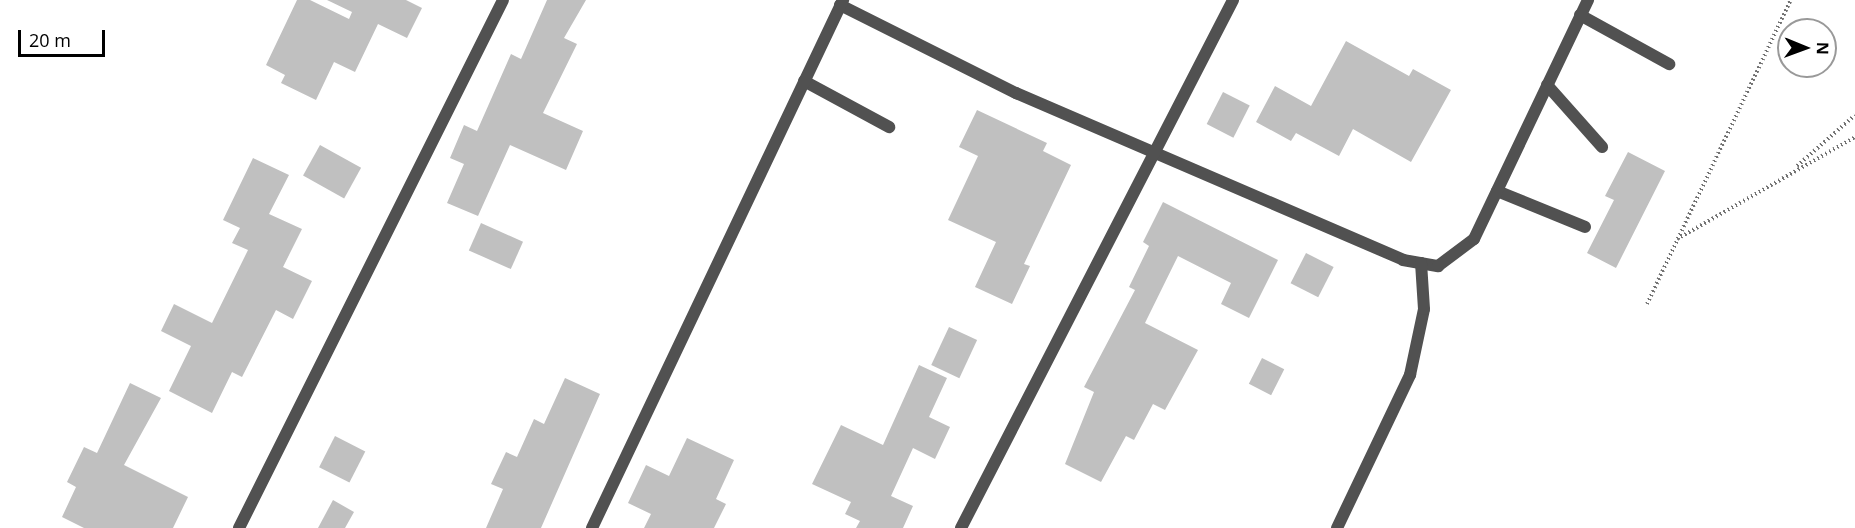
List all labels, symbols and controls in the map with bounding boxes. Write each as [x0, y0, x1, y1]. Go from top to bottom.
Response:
scale bar [21, 18, 108, 56]
north arrow [1777, 18, 1837, 78]
text: 20 m [29, 28, 71, 52]
text: N [1812, 42, 1834, 55]

